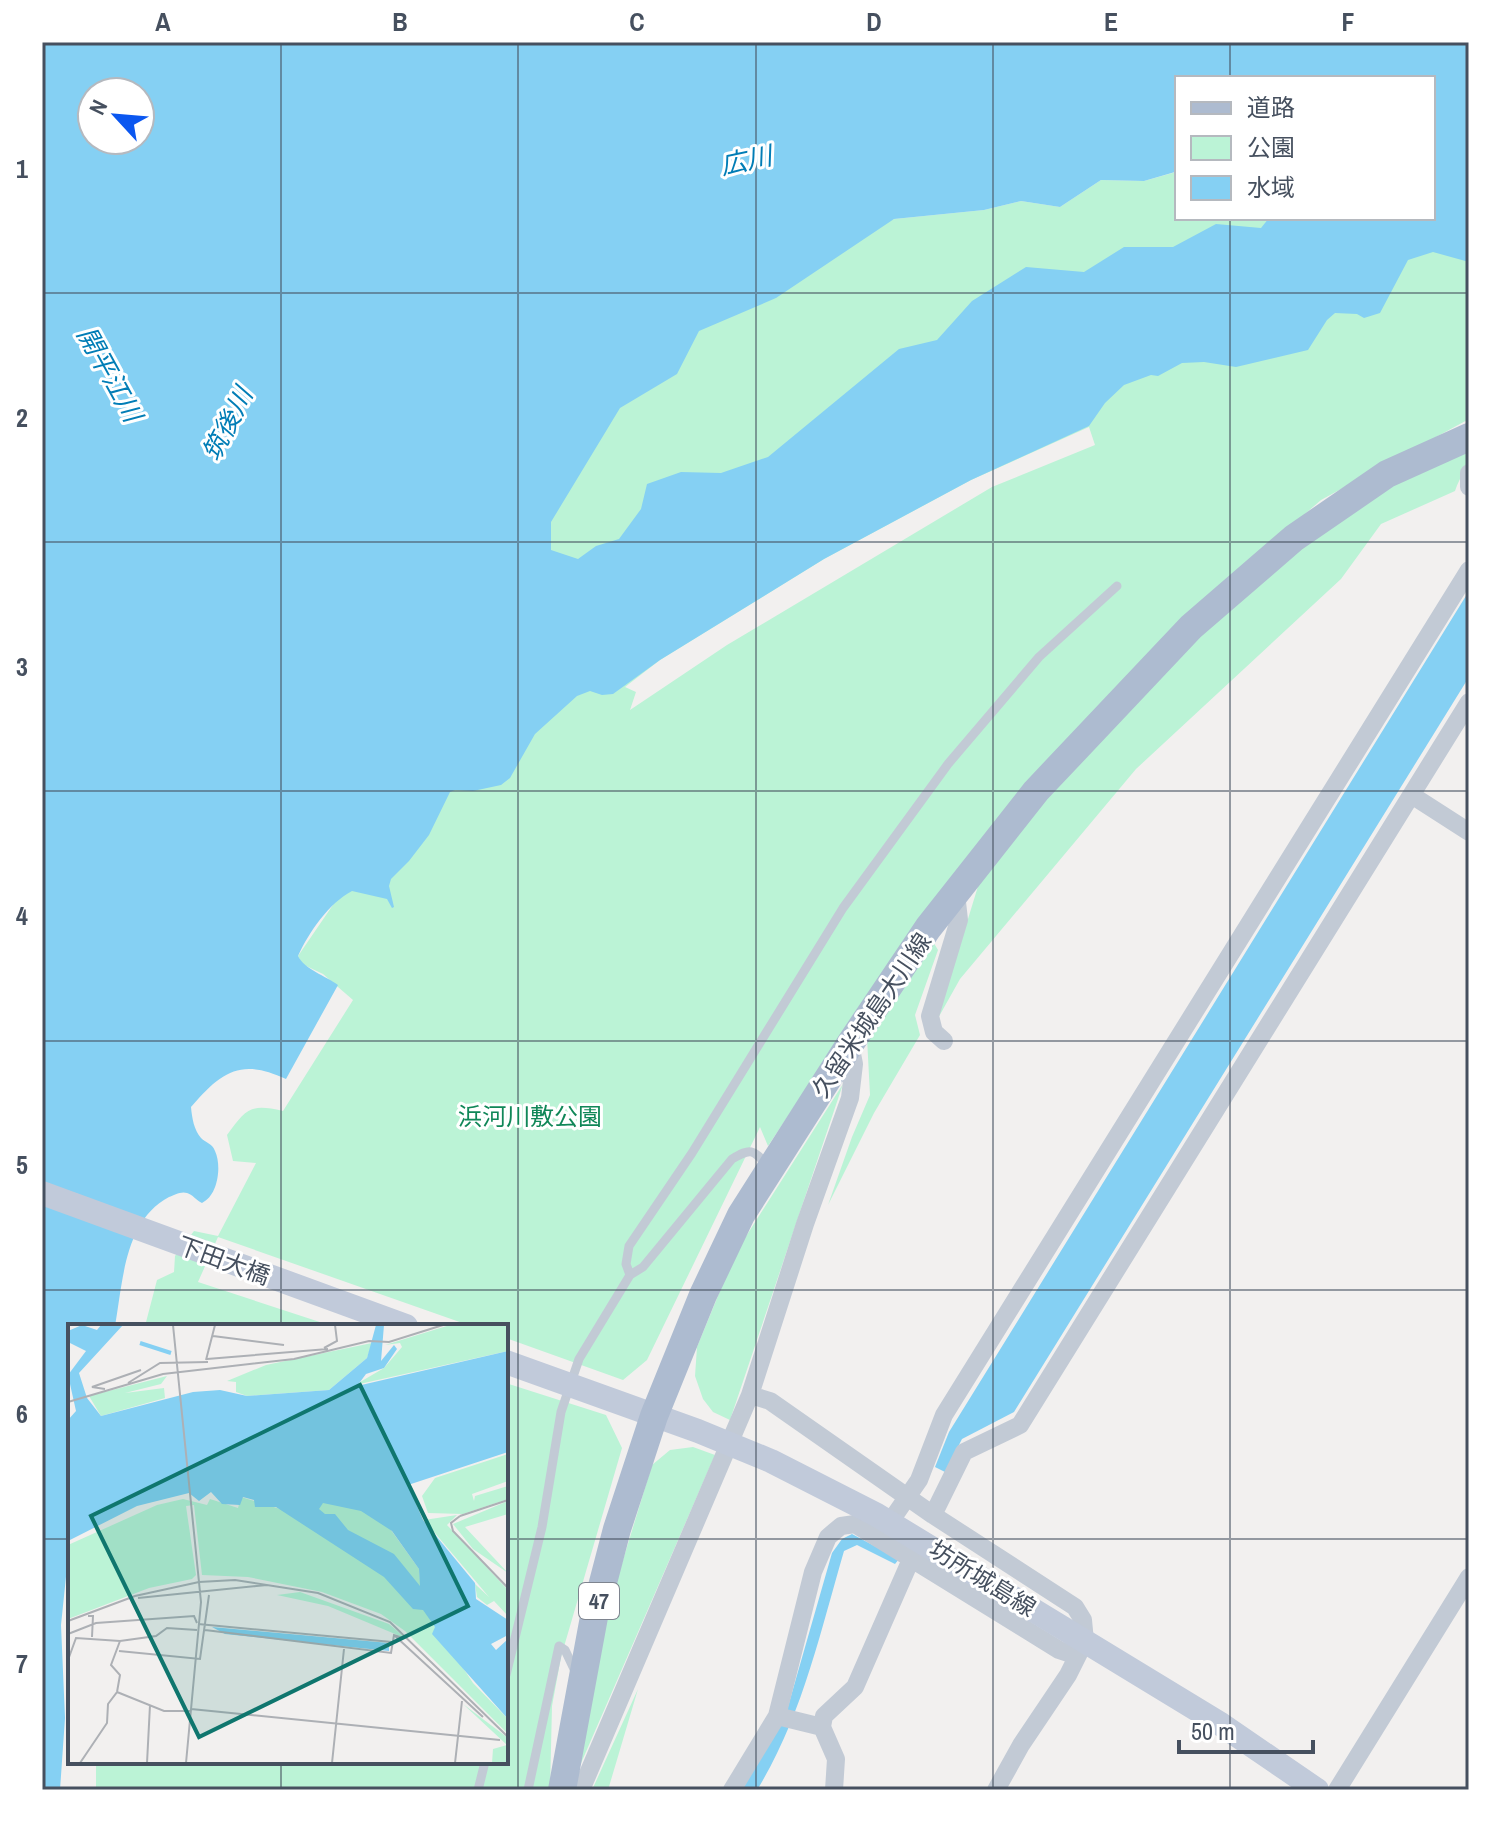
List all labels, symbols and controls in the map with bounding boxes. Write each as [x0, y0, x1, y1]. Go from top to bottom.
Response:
text: A [155, 4, 171, 39]
text: B [392, 4, 408, 39]
text: C [629, 4, 645, 39]
text: D [866, 4, 882, 39]
text: E [1104, 4, 1118, 39]
text: F [1341, 4, 1355, 39]
north arrow [76, 76, 156, 156]
legend [1175, 76, 1435, 220]
text: 道路 [1247, 91, 1295, 123]
text: N [82, 95, 114, 120]
text: 公園 [1247, 131, 1295, 163]
water label: 広川 [717, 137, 778, 183]
text: 1 [16, 151, 28, 186]
text: 水域 [1247, 171, 1295, 203]
water label: 開平江川 [69, 320, 152, 431]
water label: 筑後川 [194, 379, 262, 467]
text: 2 [16, 400, 28, 435]
text: 3 [16, 649, 28, 684]
text: 4 [16, 898, 28, 933]
street label: 久留米城島大川線 [804, 926, 938, 1104]
park label: 浜河川敷公園 [458, 1100, 602, 1132]
text: 5 [16, 1147, 28, 1182]
street label: 下田大橋 [173, 1229, 275, 1291]
inset map [68, 1324, 508, 1764]
text: 6 [16, 1396, 28, 1431]
street label: 坊所城島線 [924, 1533, 1042, 1623]
road number: 47 [579, 1583, 619, 1619]
text: 7 [16, 1646, 28, 1681]
scale bar [1179, 1704, 1313, 1754]
text: 50 m [1191, 1715, 1235, 1747]

